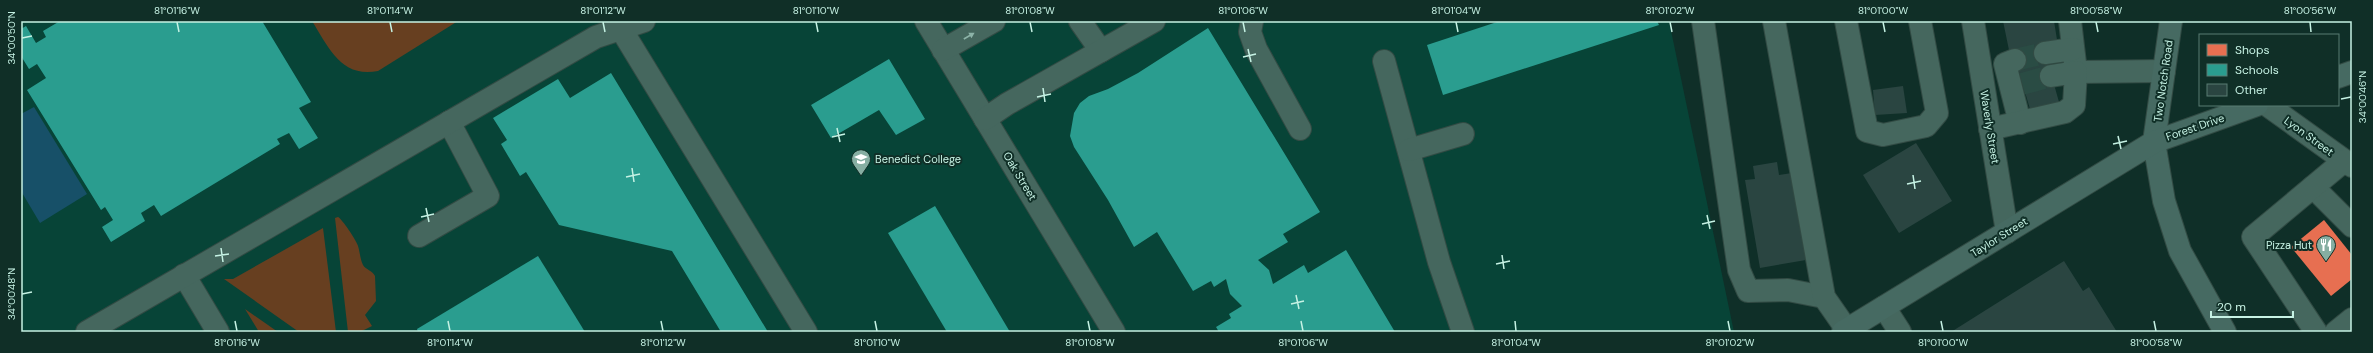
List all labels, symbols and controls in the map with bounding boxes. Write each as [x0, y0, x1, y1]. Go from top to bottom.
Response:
text: 81°01'16"W [154, 4, 200, 17]
text: 81°01'14"W [367, 4, 413, 17]
text: 81°01'12"W [580, 4, 626, 17]
text: 81°01'10"W [793, 4, 840, 17]
text: 81°01'08"W [1005, 4, 1055, 17]
text: 81°01'06"W [1218, 4, 1268, 17]
text: 81°01'04"W [1431, 4, 1481, 17]
text: 81°01'02"W [1645, 4, 1695, 17]
text: 81°01'00"W [1858, 4, 1908, 17]
text: 81°00'58"W [2070, 4, 2122, 17]
text: 81°00'56"W [2284, 4, 2337, 17]
text: 34°00'50"N [5, 11, 18, 65]
one-way arrow [963, 32, 975, 39]
legend [2199, 34, 2339, 106]
street label: Two Notch Road [2150, 39, 2176, 123]
text: Shops [2235, 42, 2270, 58]
text: Schools [2235, 62, 2279, 78]
text: 34°00'46"N [2356, 71, 2369, 123]
text: Other [2235, 82, 2268, 98]
street label: Waverly Street [1977, 89, 2003, 165]
street label: Forest Drive [2164, 110, 2226, 144]
street label: Lyon Street [2282, 113, 2336, 159]
school or university icon: Benedict College [850, 148, 872, 176]
street label: Oak Street [1000, 149, 1040, 203]
place label: Benedict College [875, 152, 961, 166]
street label: Taylor Street [1968, 214, 2030, 260]
restaurant icon: Pizza Hut [2315, 234, 2337, 262]
place label: Pizza Hut [2266, 238, 2312, 252]
text: 34°00'48"N [5, 268, 18, 320]
scale bar [2211, 293, 2293, 319]
text: 20 m [2217, 299, 2246, 315]
text: 81°01'16"W [214, 336, 260, 349]
text: 81°01'14"W [427, 336, 473, 349]
text: 81°01'12"W [640, 336, 686, 349]
text: 81°01'10"W [854, 336, 901, 349]
text: 81°01'08"W [1065, 336, 1115, 349]
text: 81°01'06"W [1278, 336, 1328, 349]
text: 81°01'04"W [1491, 336, 1541, 349]
text: 81°01'02"W [1705, 336, 1755, 349]
text: 81°01'00"W [1918, 336, 1968, 349]
text: 81°00'58"W [2130, 336, 2182, 349]

